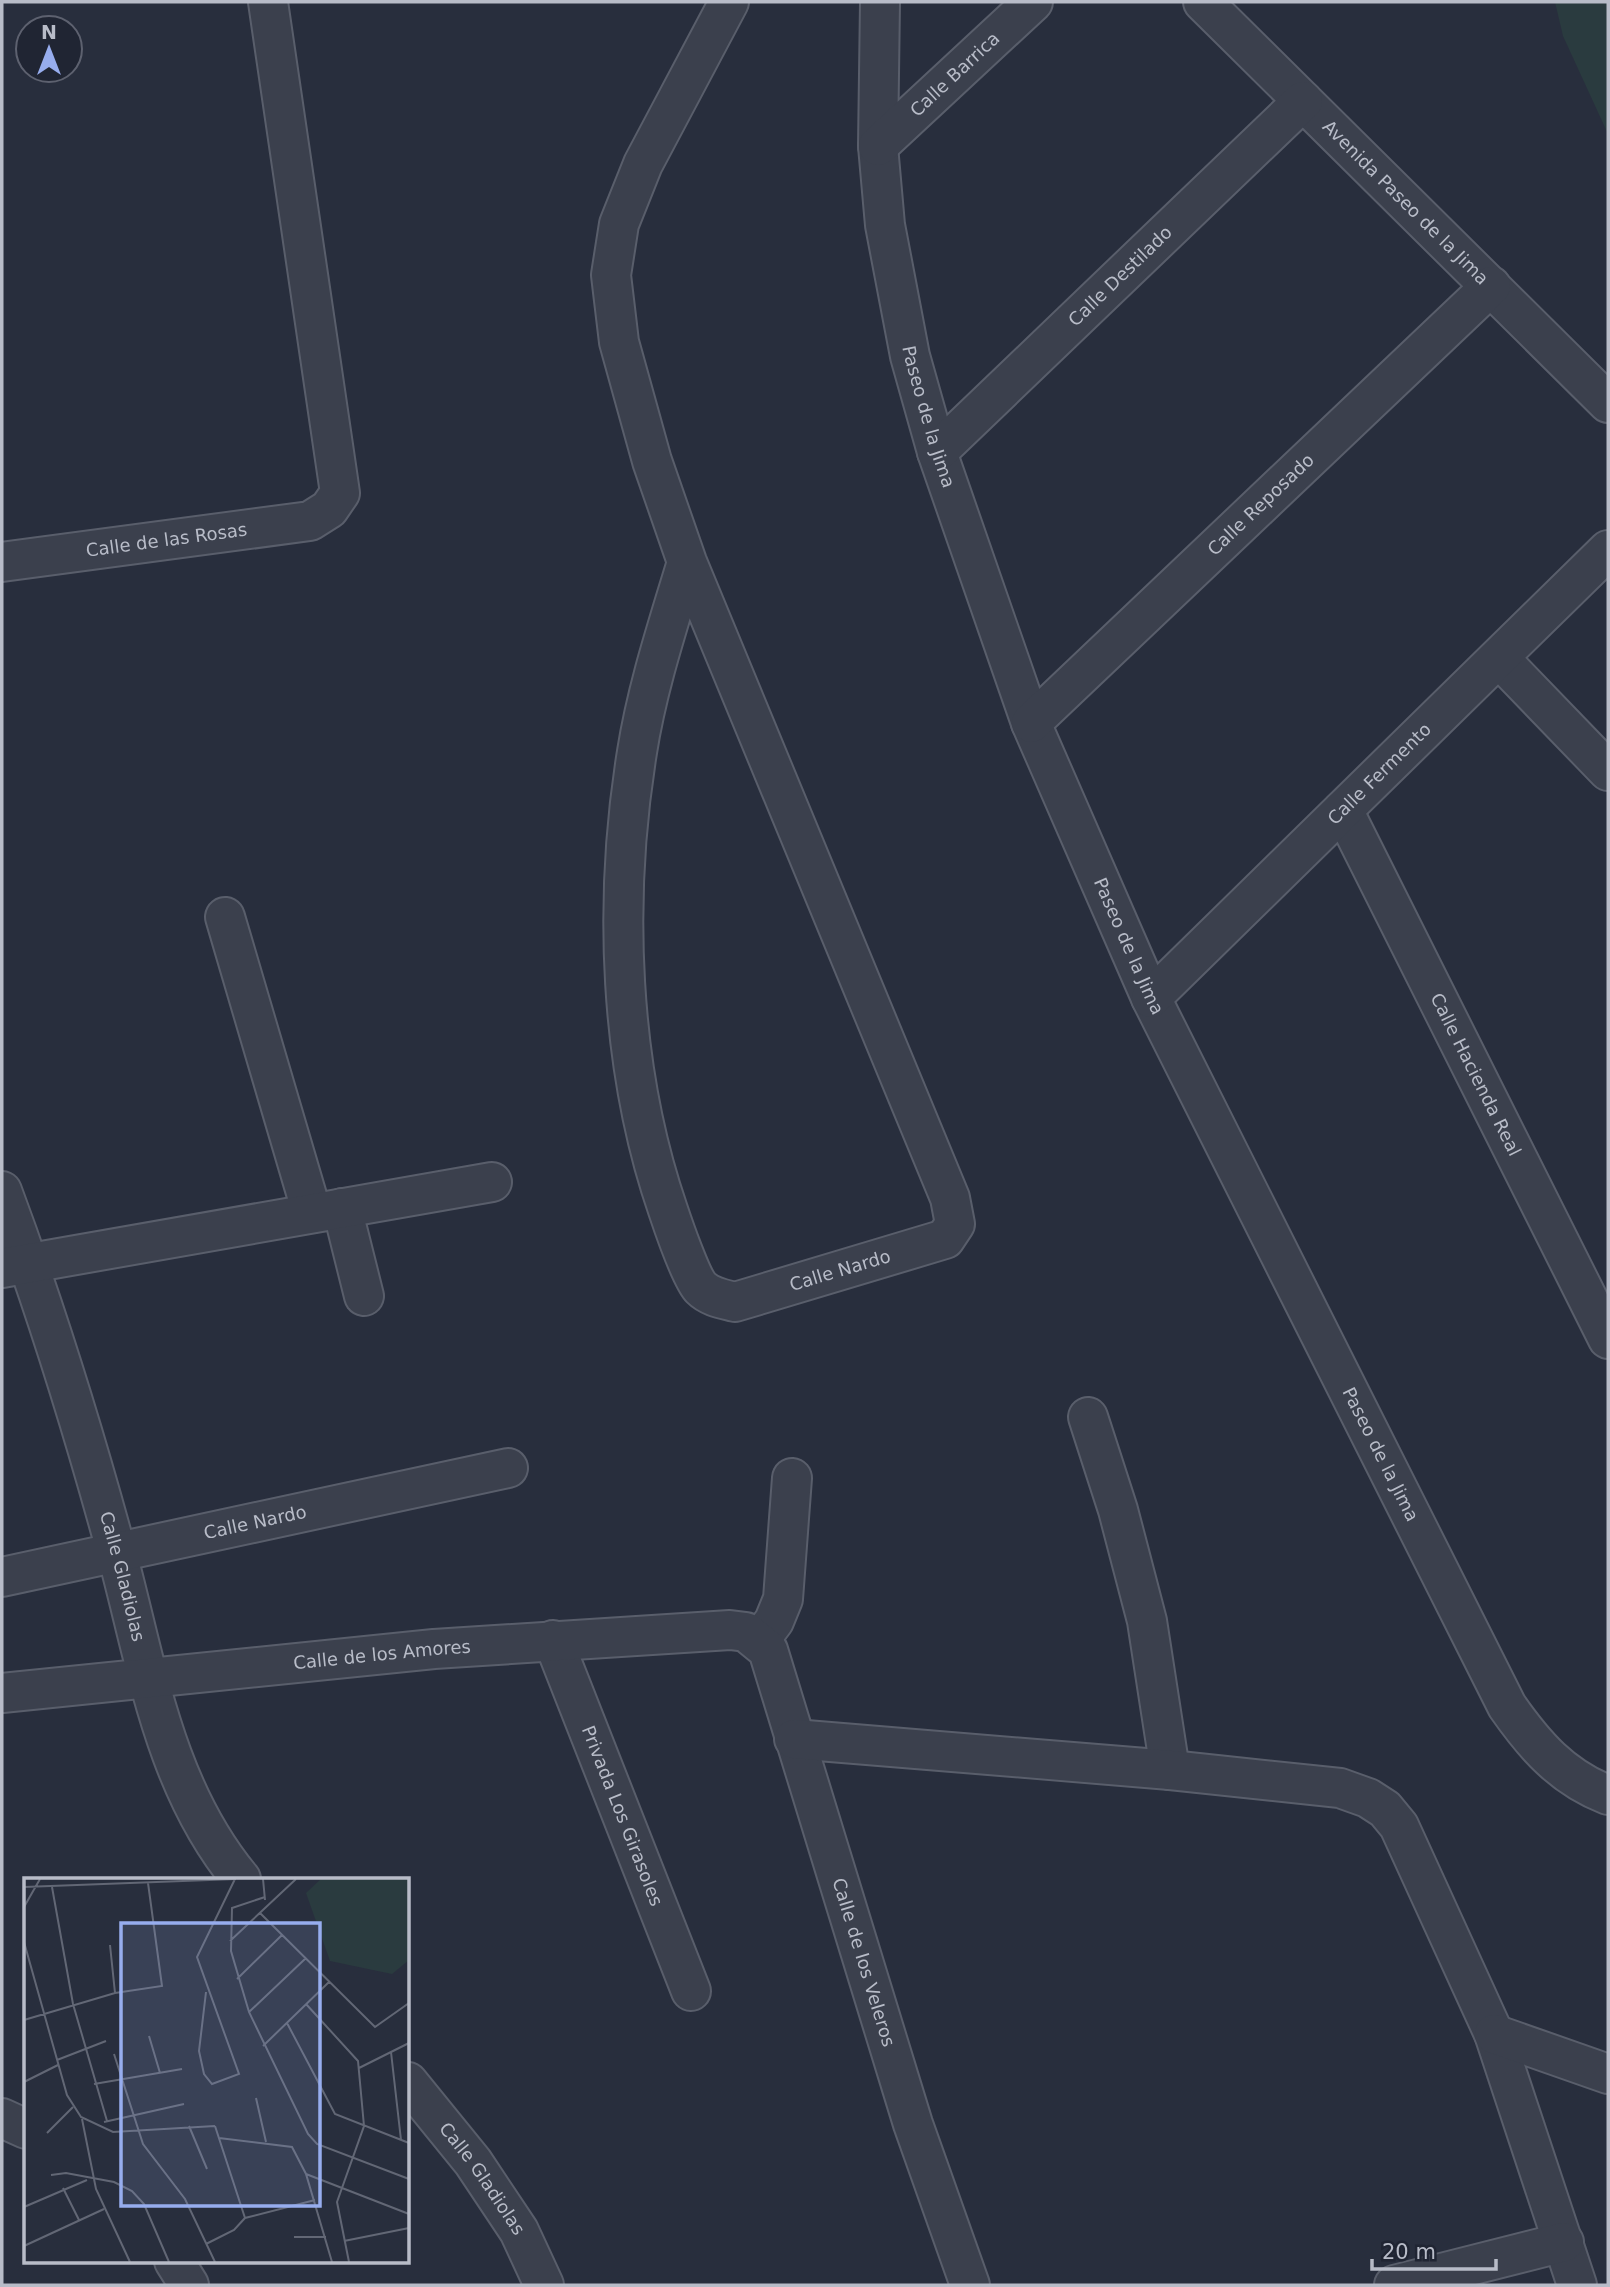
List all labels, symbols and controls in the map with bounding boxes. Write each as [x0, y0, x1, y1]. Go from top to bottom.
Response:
north arrow [14, 14, 84, 84]
text: N [41, 21, 57, 43]
street label: Calle Barrica [906, 28, 1004, 121]
street label: Avenida Paseo de la Jima [1319, 116, 1493, 289]
street label: Calle Destilado [1064, 221, 1176, 330]
street label: Paseo de la Jima [898, 344, 960, 490]
street label: Calle Reposado [1203, 449, 1318, 560]
street label: Calle de las Rosas [85, 518, 248, 561]
street label: Calle Fermento [1323, 718, 1435, 829]
street label: Paseo de la Jima [1090, 875, 1169, 1018]
street label: Calle Hacienda Real [1426, 989, 1526, 1159]
street label: Calle Nardo [787, 1245, 893, 1295]
street label: Paseo de la Jima [1338, 1384, 1423, 1525]
street label: Calle Nardo [202, 1501, 308, 1543]
street label: Calle Gladiolas [96, 1509, 150, 1643]
street label: Calle de los Amores [292, 1636, 471, 1673]
street label: Privada Los Girasoles [578, 1723, 668, 1909]
street label: Calle de los Veleros [828, 1875, 900, 2049]
inset map [24, 1878, 410, 2262]
street label: Calle Gladiolas [435, 2118, 530, 2239]
scale bar [1372, 2228, 1496, 2272]
text: 20 m [1382, 2240, 1436, 2264]

